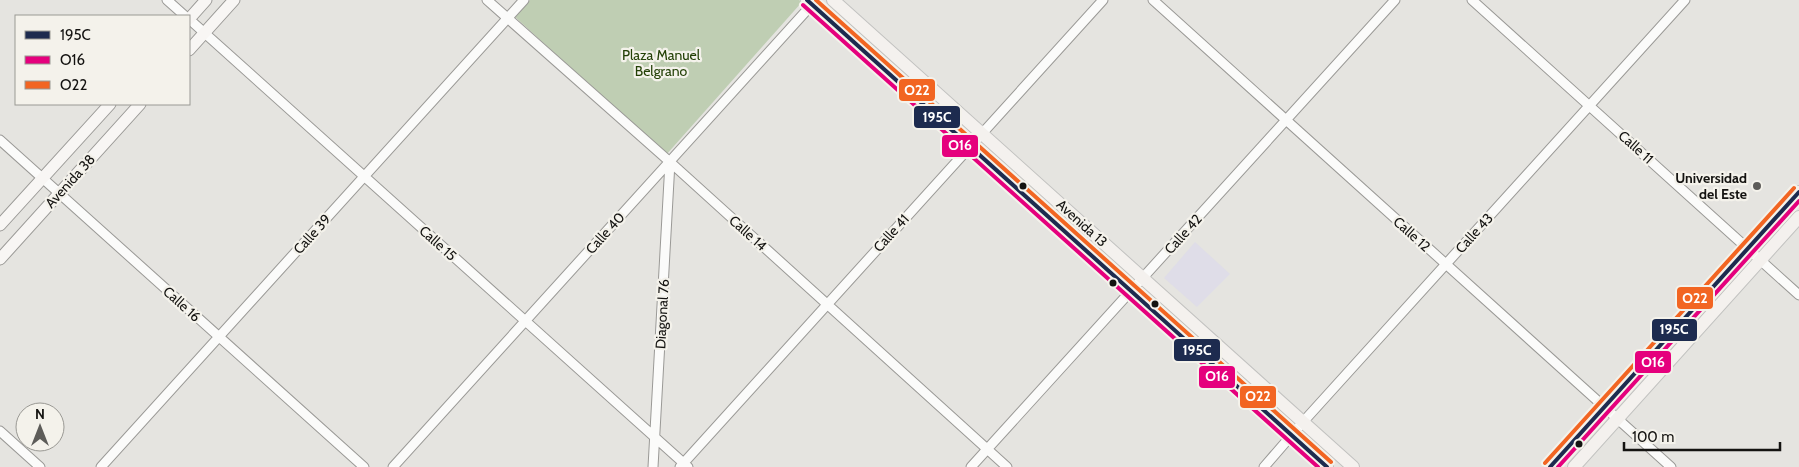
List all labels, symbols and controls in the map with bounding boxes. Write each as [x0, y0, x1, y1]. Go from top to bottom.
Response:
legend [15, 15, 190, 105]
text: 195C [60, 26, 91, 44]
park label: Plaza Manuel Belgrano [622, 46, 701, 80]
text: O16 [60, 51, 85, 69]
text: O22 [60, 76, 87, 94]
line badge: O22 [898, 78, 936, 102]
text: O22 [904, 81, 930, 99]
line badge: 195C [913, 105, 961, 129]
text: 195C [922, 108, 952, 126]
street label: Calle 11 [1615, 126, 1657, 168]
line badge: O16 [941, 134, 979, 158]
text: O16 [948, 136, 972, 154]
street label: Avenida 38 [41, 150, 99, 212]
place label: Universidad del Este [1675, 169, 1747, 203]
marker: Universidad del Este [1751, 180, 1763, 192]
unlabelled marker [1018, 181, 1028, 191]
street label: Avenida 13 [1053, 195, 1111, 251]
street label: Calle 40 [582, 208, 629, 258]
street label: Calle 43 [1451, 209, 1497, 257]
street label: Calle 39 [289, 210, 335, 258]
street label: Calle 41 [869, 210, 913, 256]
street label: Calle 42 [1160, 210, 1206, 258]
street label: Calle 14 [725, 211, 771, 255]
street label: Calle 12 [1390, 213, 1434, 255]
street label: Calle 15 [416, 221, 460, 265]
street label: Diagonal 76 [651, 278, 673, 349]
unlabelled marker [1108, 278, 1118, 288]
street label: Calle 16 [159, 282, 205, 326]
line badge: O22 [1676, 286, 1714, 310]
text: O22 [1682, 289, 1708, 307]
unlabelled marker [1150, 299, 1160, 309]
line badge: 195C [1651, 318, 1698, 342]
text: 195C [1659, 320, 1689, 338]
line badge: 195C [1173, 338, 1221, 362]
text: 195C [1182, 341, 1212, 359]
line badge: O16 [1634, 350, 1672, 374]
text: O16 [1641, 353, 1665, 371]
line badge: O16 [1198, 365, 1236, 389]
text: O16 [1205, 367, 1229, 385]
line badge: O22 [1239, 385, 1277, 409]
text: O22 [1245, 387, 1271, 405]
north arrow [15, 402, 65, 452]
text: N [35, 405, 45, 423]
scale bar [1624, 420, 1780, 452]
text: 100 m [1632, 428, 1674, 446]
unlabelled marker [1574, 439, 1584, 449]

